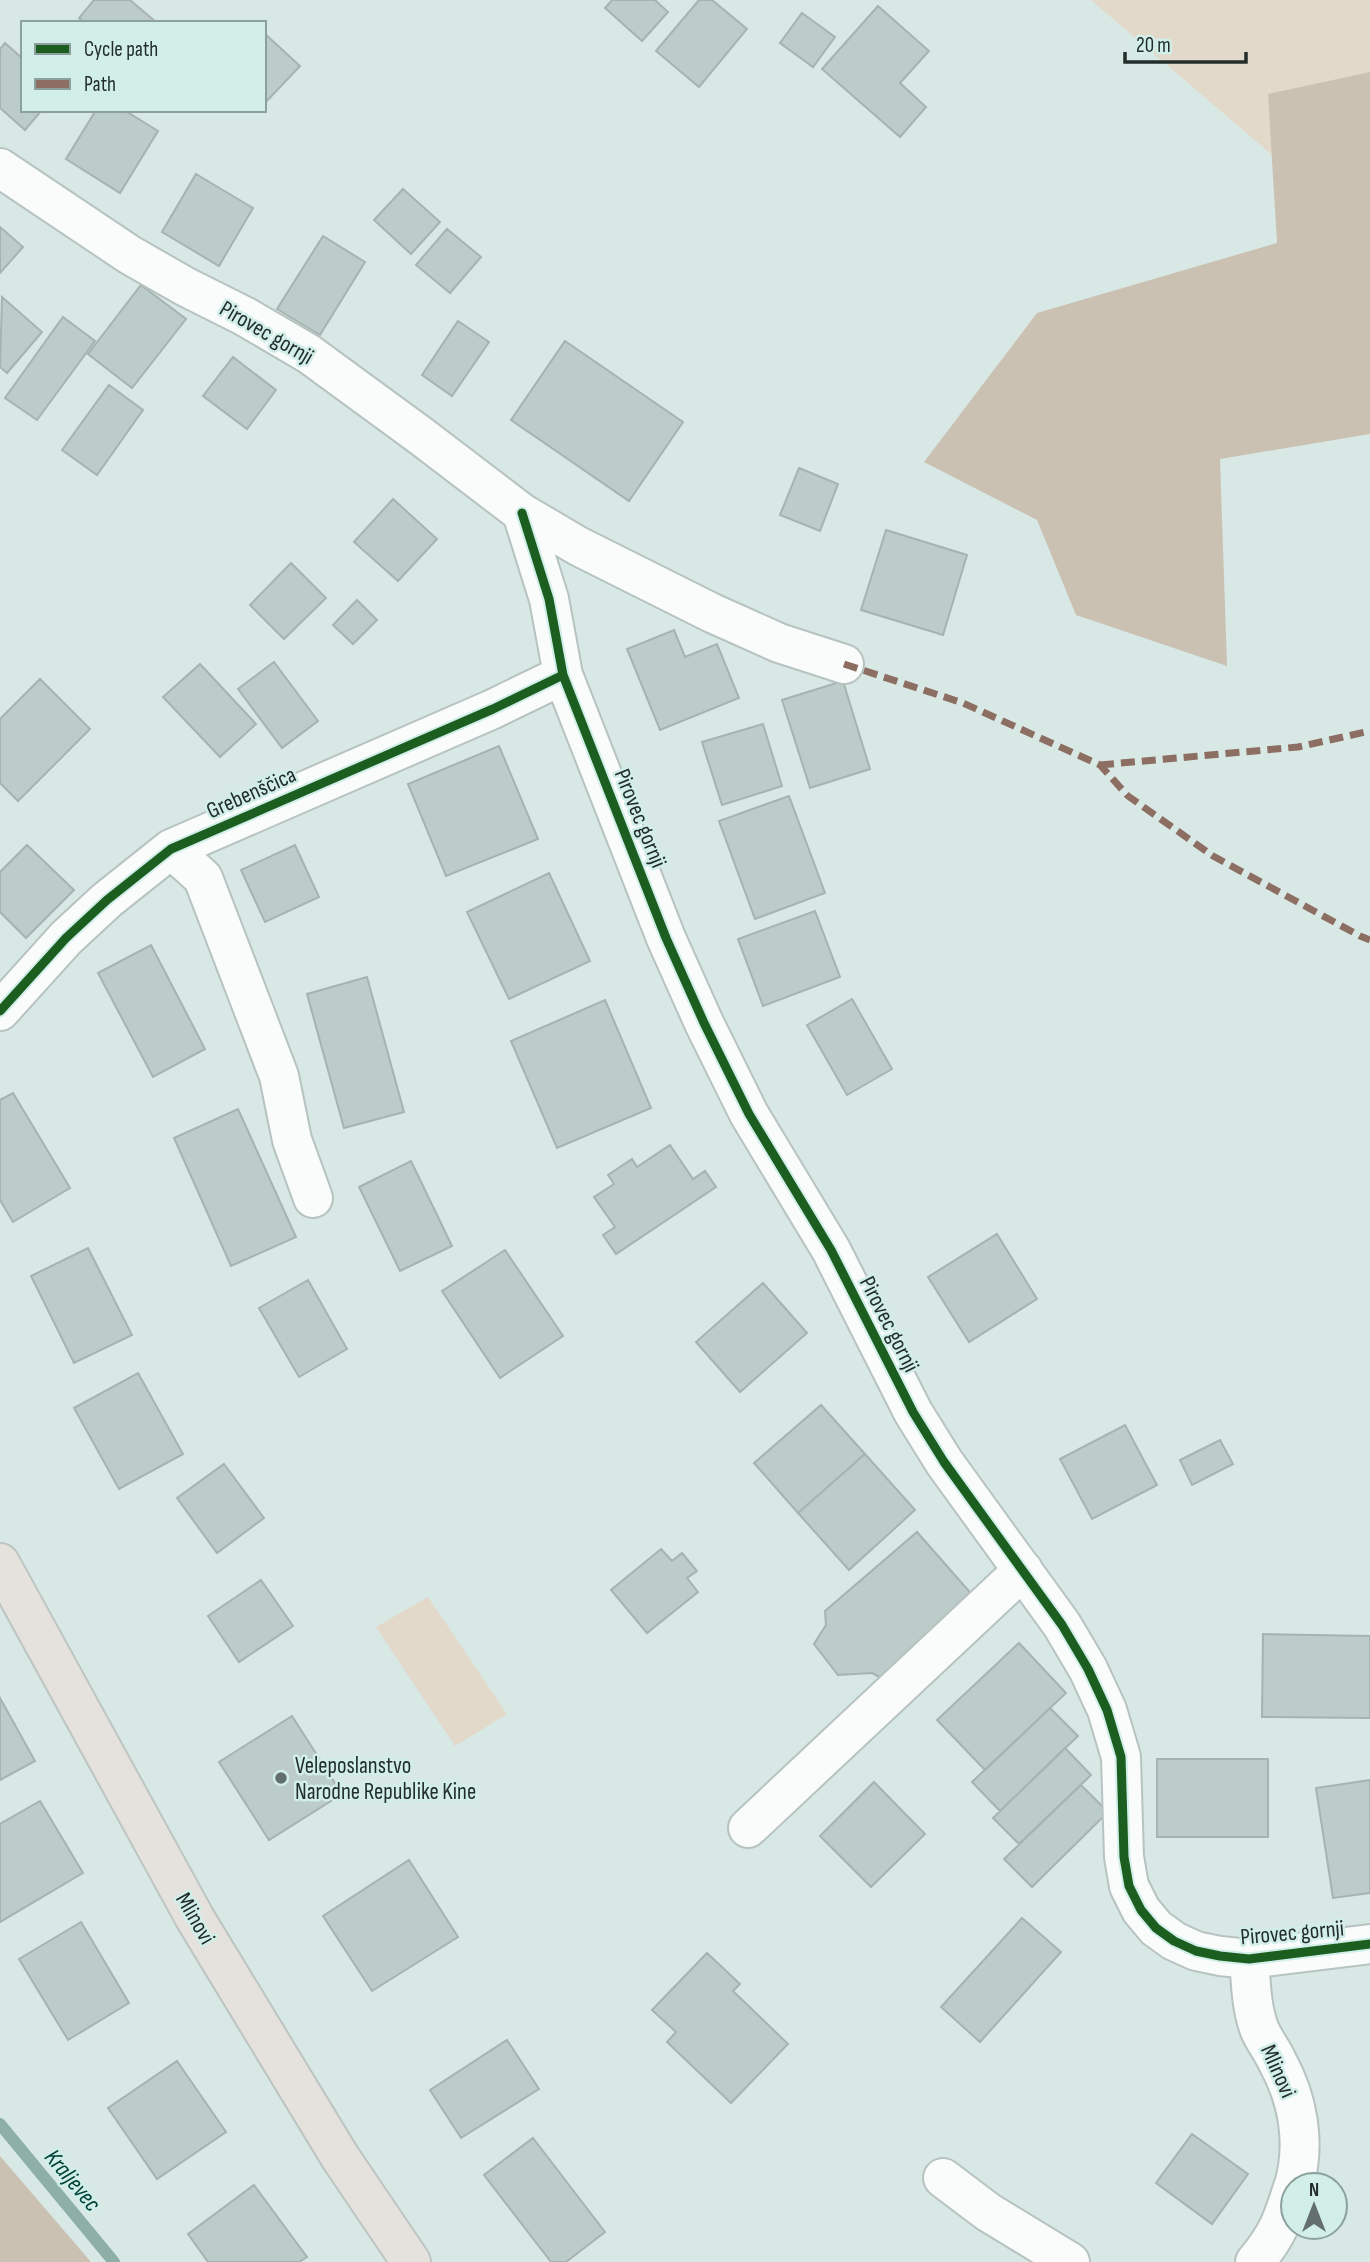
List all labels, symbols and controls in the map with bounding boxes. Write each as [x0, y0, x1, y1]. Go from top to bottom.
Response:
legend [21, 21, 266, 112]
scale bar [1125, 21, 1246, 65]
text: 20 m [1136, 33, 1171, 58]
text: Cycle path [84, 37, 158, 62]
text: Path [84, 72, 116, 97]
street label: Pirovec gornji [215, 295, 318, 371]
street label: Grebenščica [202, 761, 301, 825]
street label: Pirovec gornji [608, 765, 673, 872]
street label: Pirovec gornji [853, 1272, 925, 1377]
place label: Veleposlanstvo Narodne Republike Kine [295, 1752, 476, 1806]
marker: Veleposlanstvo Narodne Republike Kine [273, 1770, 289, 1786]
street label: Mlinovi [169, 1888, 221, 1949]
street label: Pirovec gornji [1239, 1915, 1345, 1951]
street label: Mlinovi [1254, 2041, 1302, 2102]
water label: Kraljevec [38, 2143, 107, 2218]
north arrow [1279, 2171, 1349, 2241]
text: N [1309, 2179, 1319, 2202]

